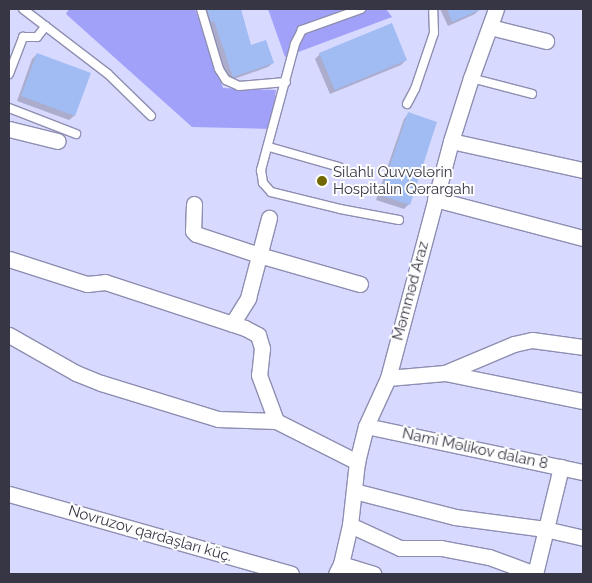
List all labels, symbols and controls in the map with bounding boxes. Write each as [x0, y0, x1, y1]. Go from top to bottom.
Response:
place label: Silahlı Quvvələrin Hospitalın Qərargahı [333, 163, 474, 198]
marker: Silahlı Quvvələrin Hospitalın Qərargahı [315, 174, 329, 188]
street label: Məmməd Araz [389, 239, 433, 343]
street label: Nami Məlikov dalan 8 [400, 425, 550, 473]
street label: Novruzov qardaşları küç. [66, 502, 234, 566]

